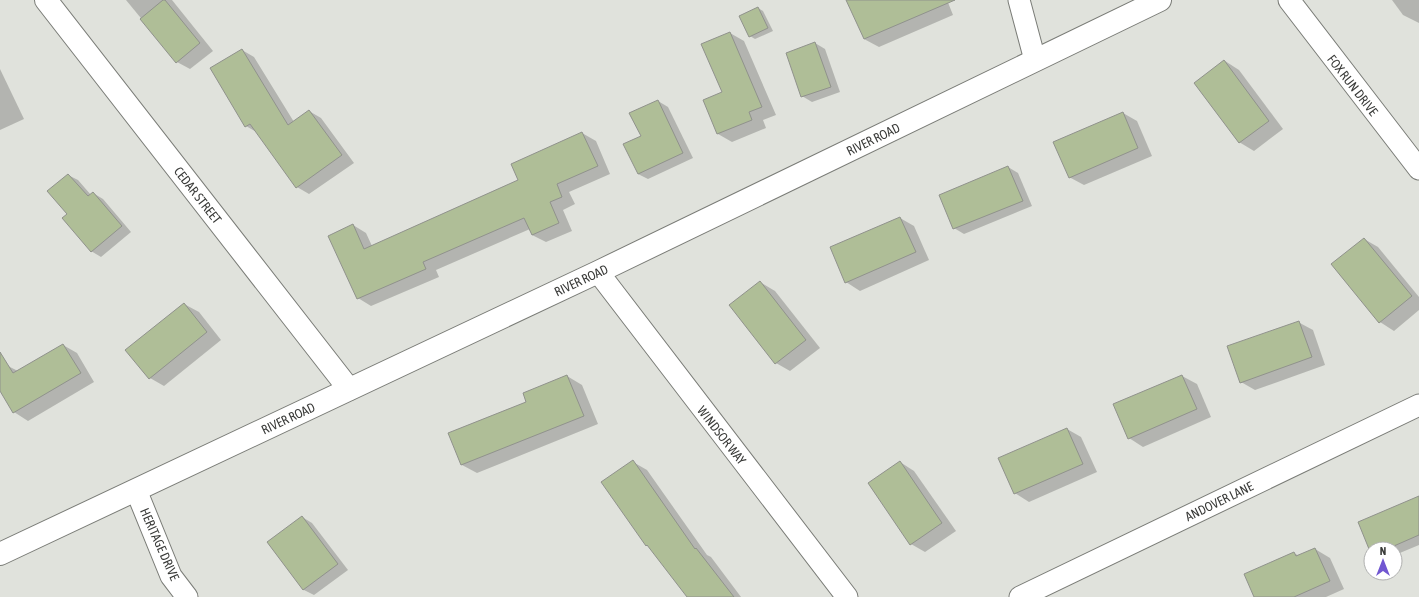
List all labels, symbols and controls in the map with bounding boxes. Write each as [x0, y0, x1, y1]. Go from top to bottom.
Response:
street label: FOX RUN DRIVE [1324, 52, 1381, 119]
street label: RIVER ROAD [844, 120, 902, 159]
street label: CEDAR STREET [171, 164, 225, 227]
street label: RIVER ROAD [552, 261, 610, 299]
street label: RIVER ROAD [259, 399, 317, 437]
street label: WINDSOR WAY [694, 403, 749, 468]
street label: ANDOVER LANE [1183, 478, 1256, 524]
street label: HERITAGE DRIVE [137, 506, 182, 583]
north arrow [1363, 541, 1403, 581]
text: N [1380, 545, 1386, 557]

